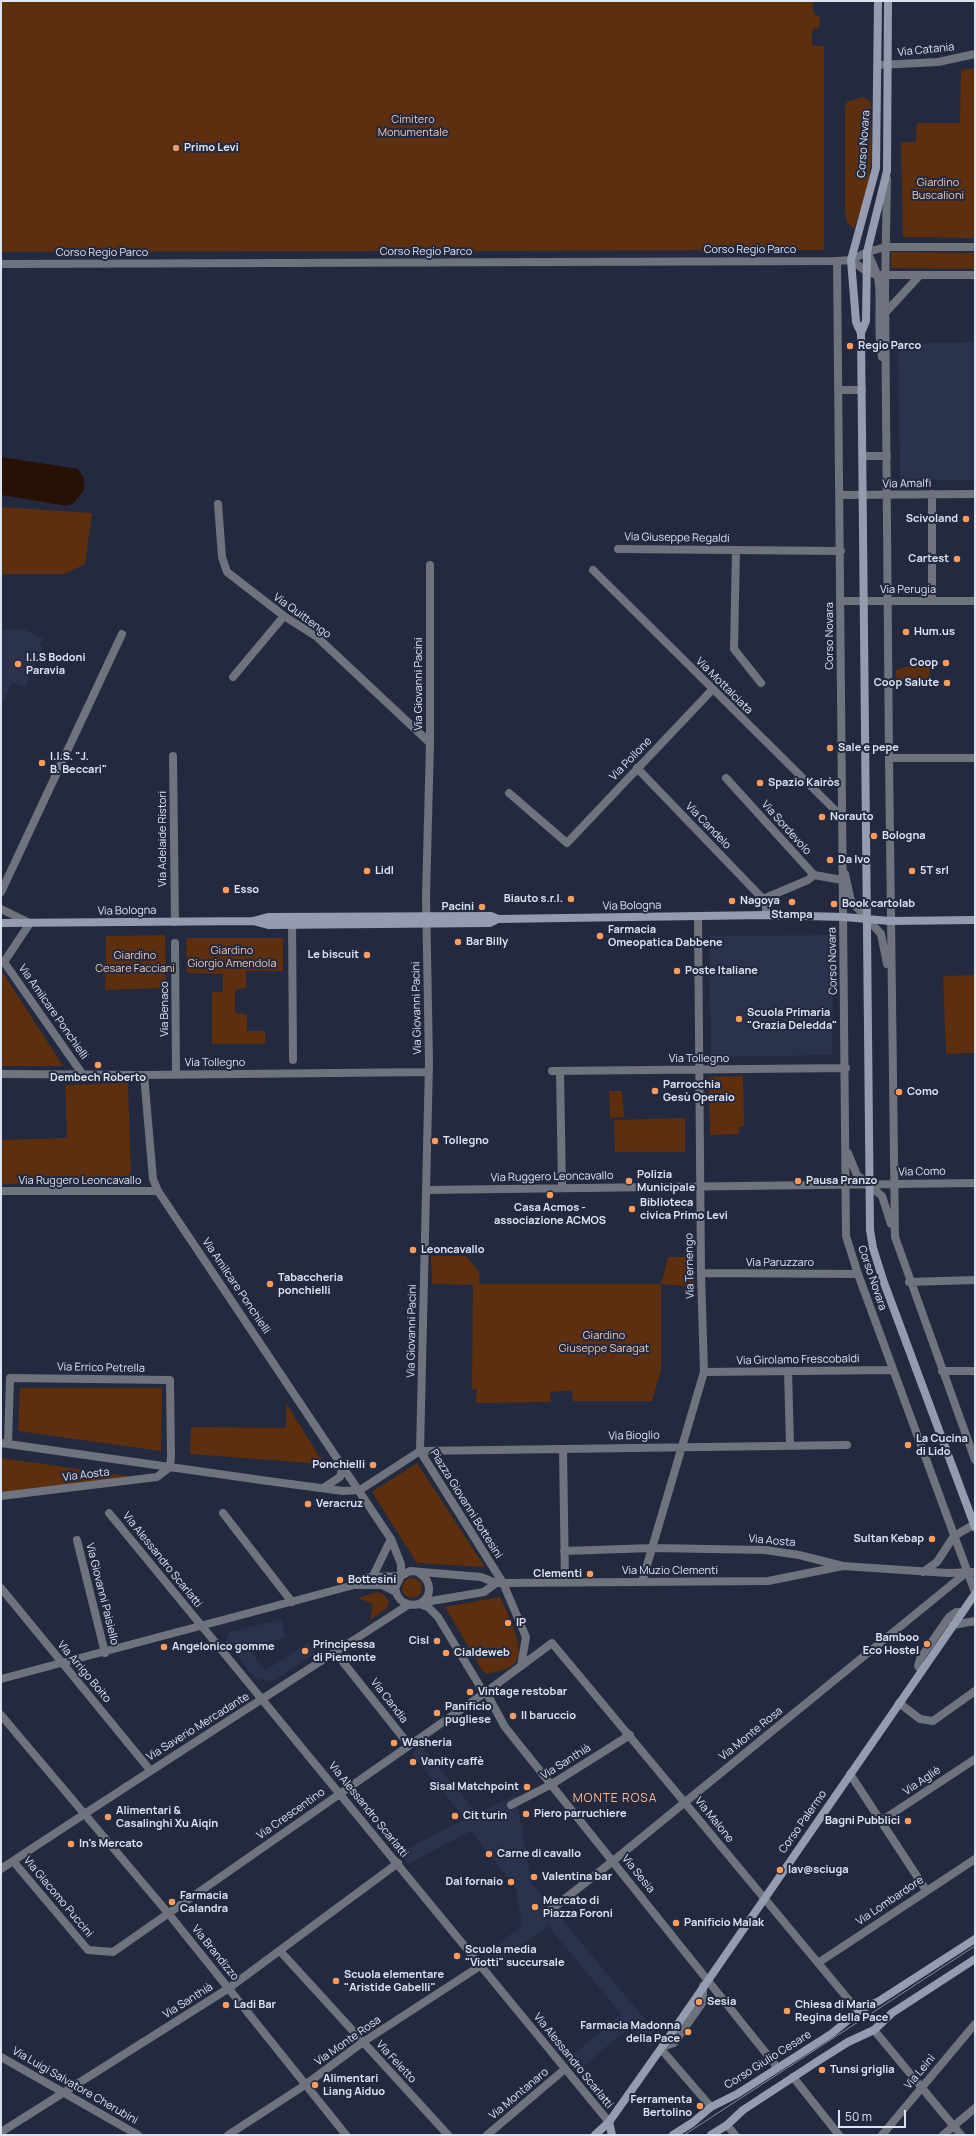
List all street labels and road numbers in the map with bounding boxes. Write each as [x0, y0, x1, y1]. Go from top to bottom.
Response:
street label: Via Catania [897, 40, 955, 60]
street label: Corso Novara [855, 110, 873, 178]
street label: Corso Regio Parco [704, 243, 796, 257]
street label: Corso Regio Parco [380, 245, 472, 259]
street label: Corso Regio Parco [56, 246, 148, 260]
street label: Via Amalfi [882, 477, 932, 491]
street label: Via Giuseppe Regaldi [624, 530, 730, 546]
street label: Via Perugia [880, 583, 936, 597]
street label: Via Quittengo [270, 591, 334, 641]
street label: Corso Novara [823, 602, 837, 670]
street label: Via Giovanni Pacini [412, 637, 426, 731]
street label: Via Mottalciata [693, 655, 755, 717]
street label: Via Pollone [607, 735, 655, 783]
street label: Via Adelaide Ristori [156, 791, 170, 887]
street label: Via Sordevolo [758, 798, 814, 858]
street label: Via Candelo [682, 800, 734, 852]
street label: Via Bologna [603, 899, 661, 913]
street label: Via Bologna [98, 904, 156, 918]
street label: Corso Novara [826, 927, 840, 995]
street label: Via Giovanni Pacini [410, 961, 424, 1055]
street label: Via Amilcare Ponchielli [15, 962, 91, 1062]
street label: Via Benaco [158, 981, 172, 1037]
street label: Via Tollegno [669, 1052, 729, 1066]
street label: Via Tollegno [185, 1056, 245, 1070]
street label: Via Como [898, 1165, 946, 1179]
street label: Via Ruggero Leoncavallo [491, 1169, 613, 1185]
street label: Via Ruggero Leoncavallo [19, 1174, 141, 1188]
street label: Via Ternengo [683, 1233, 697, 1299]
street label: Via Amilcare Ponchielli [199, 1236, 273, 1336]
street label: Corso Novara [855, 1244, 889, 1312]
street label: Via Paruzzaro [746, 1256, 814, 1270]
street label: Via Giovanni Pacini [405, 1284, 419, 1378]
street label: Via Girolamo Frescobaldi [736, 1352, 860, 1368]
street label: Via Errico Petrella [57, 1361, 145, 1375]
street label: Via Bioglio [608, 1429, 660, 1443]
street label: Piazza Giovanni Bottesini [427, 1447, 505, 1561]
street label: Via Aosta [62, 1466, 110, 1484]
street label: Via Alessandro Scarlatti [119, 1510, 205, 1610]
street label: Via Aosta [748, 1532, 796, 1550]
street label: Via Giovanni Paisiello [83, 1542, 121, 1646]
street label: Via Muzio Clementi [622, 1564, 718, 1578]
street label: Via Arrigo Boito [54, 1638, 114, 1706]
street label: Via Candia [367, 1676, 411, 1726]
street label: Via Saverio Mercadante [144, 1690, 252, 1764]
street label: Via Monte Rosa [717, 1704, 785, 1764]
street label: Via Santhià [539, 1741, 593, 1783]
street label: Via Alessandro Scarlatti [325, 1760, 411, 1860]
street label: Via Agliè [901, 1764, 943, 1798]
street label: Via Crescentino [254, 1786, 328, 1842]
street label: Corso Palermo [776, 1788, 830, 1856]
street label: Via Malone [692, 1795, 736, 1845]
street label: Via Sesia [619, 1852, 657, 1896]
street label: Via Giacomo Puccini [21, 1854, 95, 1940]
street label: Via Lombardore [854, 1874, 926, 1928]
street label: Via Brandizzo [189, 1923, 241, 1983]
street label: Via Santhià [161, 1980, 215, 2022]
street label: Via Alessandro Scarlatti [530, 2011, 616, 2111]
street label: Via Monte Rosa [312, 2013, 384, 2069]
street label: Corso Giulio Cesare [722, 2028, 814, 2092]
street label: Via Feletto [373, 2038, 419, 2086]
street label: Via Luigi Salvatore Cherubini [10, 2045, 140, 2127]
street label: Via Leinì [902, 2052, 938, 2092]
street label: Via Montanaro [487, 2065, 551, 2123]

